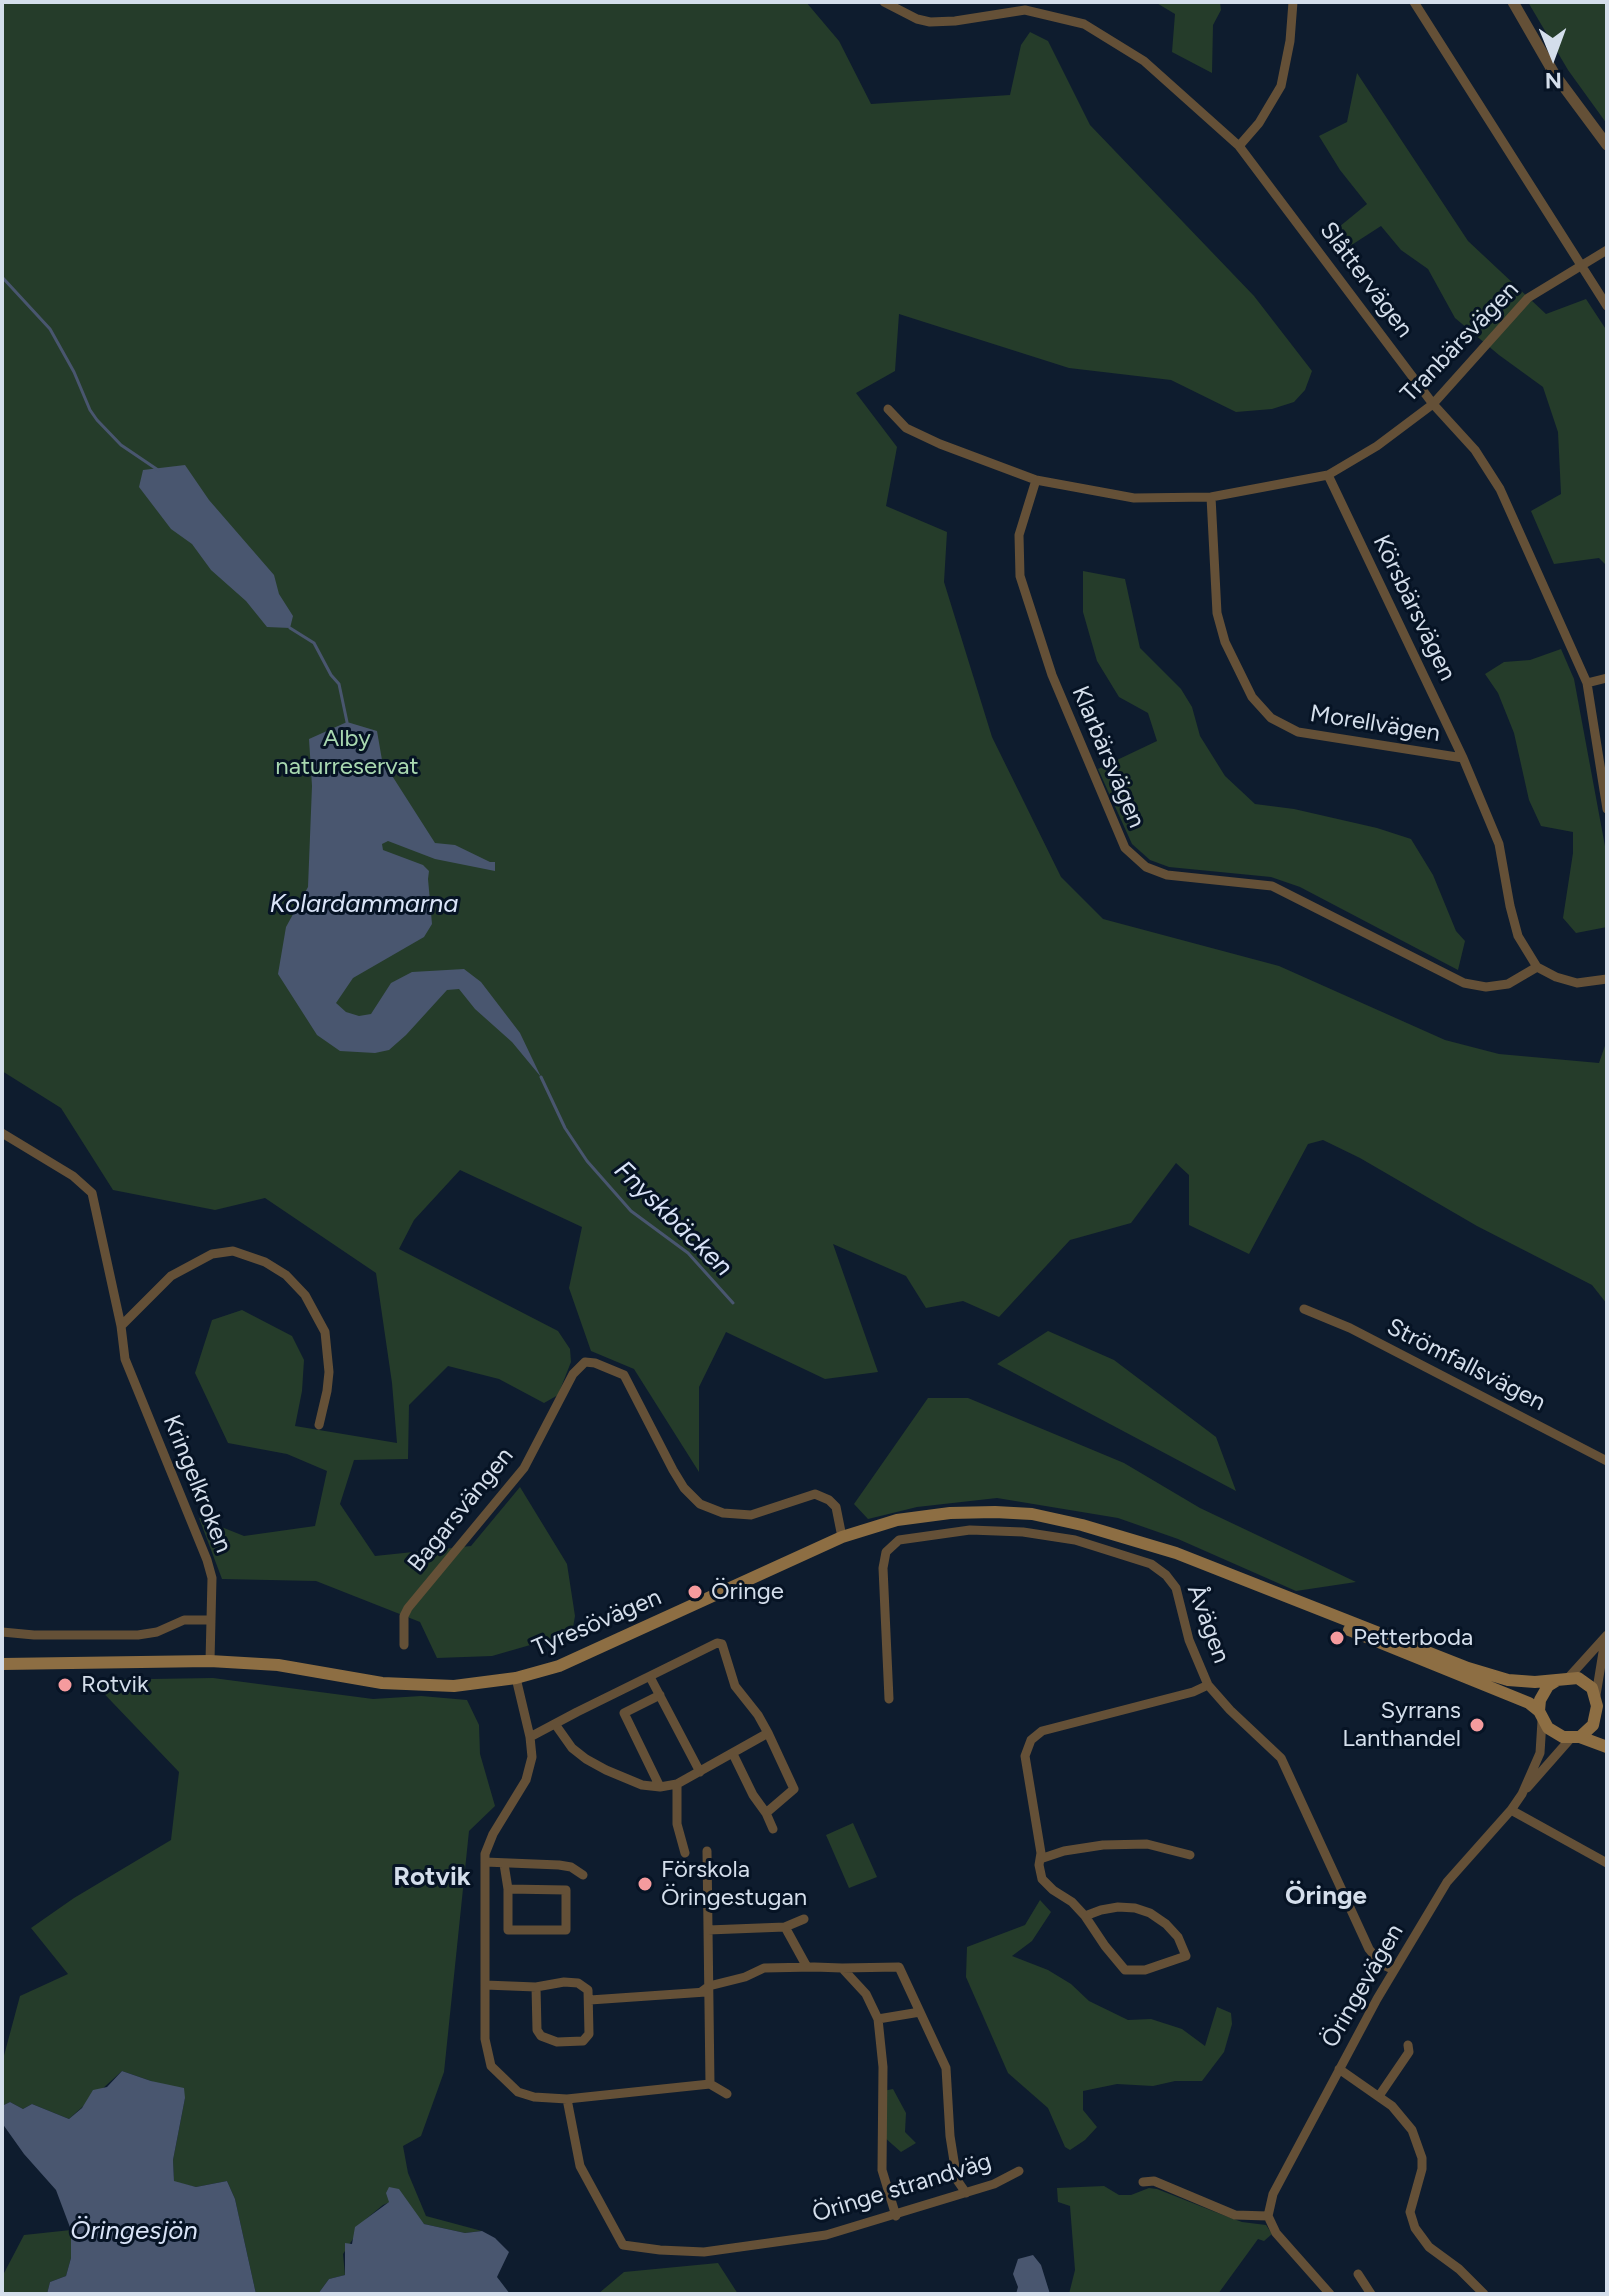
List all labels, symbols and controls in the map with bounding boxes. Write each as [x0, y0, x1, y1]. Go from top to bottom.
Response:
north arrow [1513, 16, 1593, 96]
text: N [1545, 67, 1562, 94]
street label: Slåttervägen [1313, 217, 1419, 343]
street label: Tranbärsvägen [1395, 276, 1525, 408]
street label: Körsbärsvägen [1366, 530, 1462, 686]
street label: Klarbärsvägen [1065, 682, 1151, 832]
street label: Morellvägen [1308, 700, 1442, 748]
park label: Alby naturreservat [275, 725, 419, 781]
water label: Kolardammarna [269, 888, 459, 920]
water label: Fnyskbäcken [607, 1155, 739, 1283]
street label: Strömfallsvägen [1382, 1313, 1550, 1417]
street label: Kringelkroken [156, 1411, 238, 1557]
street label: Bagarsvängen [402, 1442, 520, 1578]
place label: Öringe [711, 1578, 784, 1606]
street label: Åvägen [1181, 1581, 1235, 1667]
street label: Tyresövägen [528, 1583, 666, 1663]
marker: Öringe [686, 1583, 704, 1601]
place label: Petterboda [1353, 1624, 1473, 1652]
marker: Petterboda [1328, 1629, 1346, 1647]
place label: Rotvik [81, 1671, 149, 1699]
marker: Rotvik [56, 1676, 74, 1694]
place label: Syrrans Lanthandel [1342, 1697, 1461, 1753]
marker: Syrrans Lanthandel [1468, 1716, 1486, 1734]
place label: Förskola Öringestugan [661, 1856, 807, 1912]
district label: Rotvik [393, 1861, 471, 1893]
marker: Förskola Öringestugan [636, 1875, 654, 1893]
district label: Öringe [1285, 1880, 1367, 1912]
street label: Öringevägen [1316, 1919, 1410, 2053]
street label: Öringe strandväg [809, 2147, 995, 2229]
water label: Öringesjön [70, 2215, 198, 2247]

